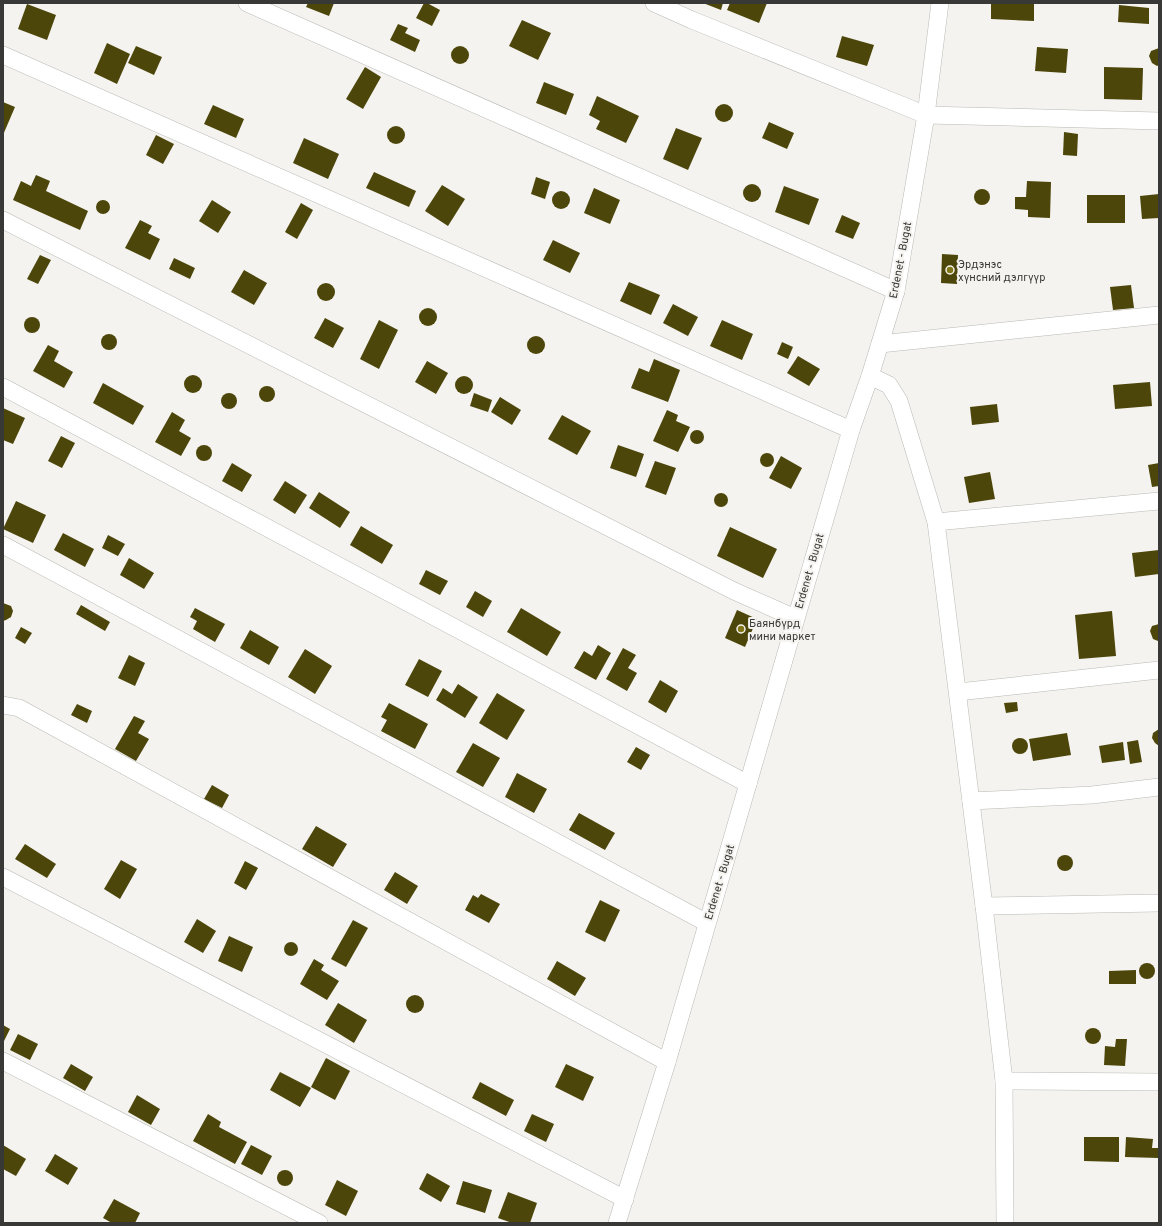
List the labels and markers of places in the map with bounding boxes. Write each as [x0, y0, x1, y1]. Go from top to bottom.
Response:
place label: Эрдэнэс хүнсний дэлгүүр [958, 258, 1045, 285]
marker: Эрдэнэс хүнсний дэлгүүр [945, 265, 955, 275]
place label: Баянбүрд мини маркет [749, 617, 815, 644]
marker: Баянбүрд мини маркет [736, 624, 746, 634]

